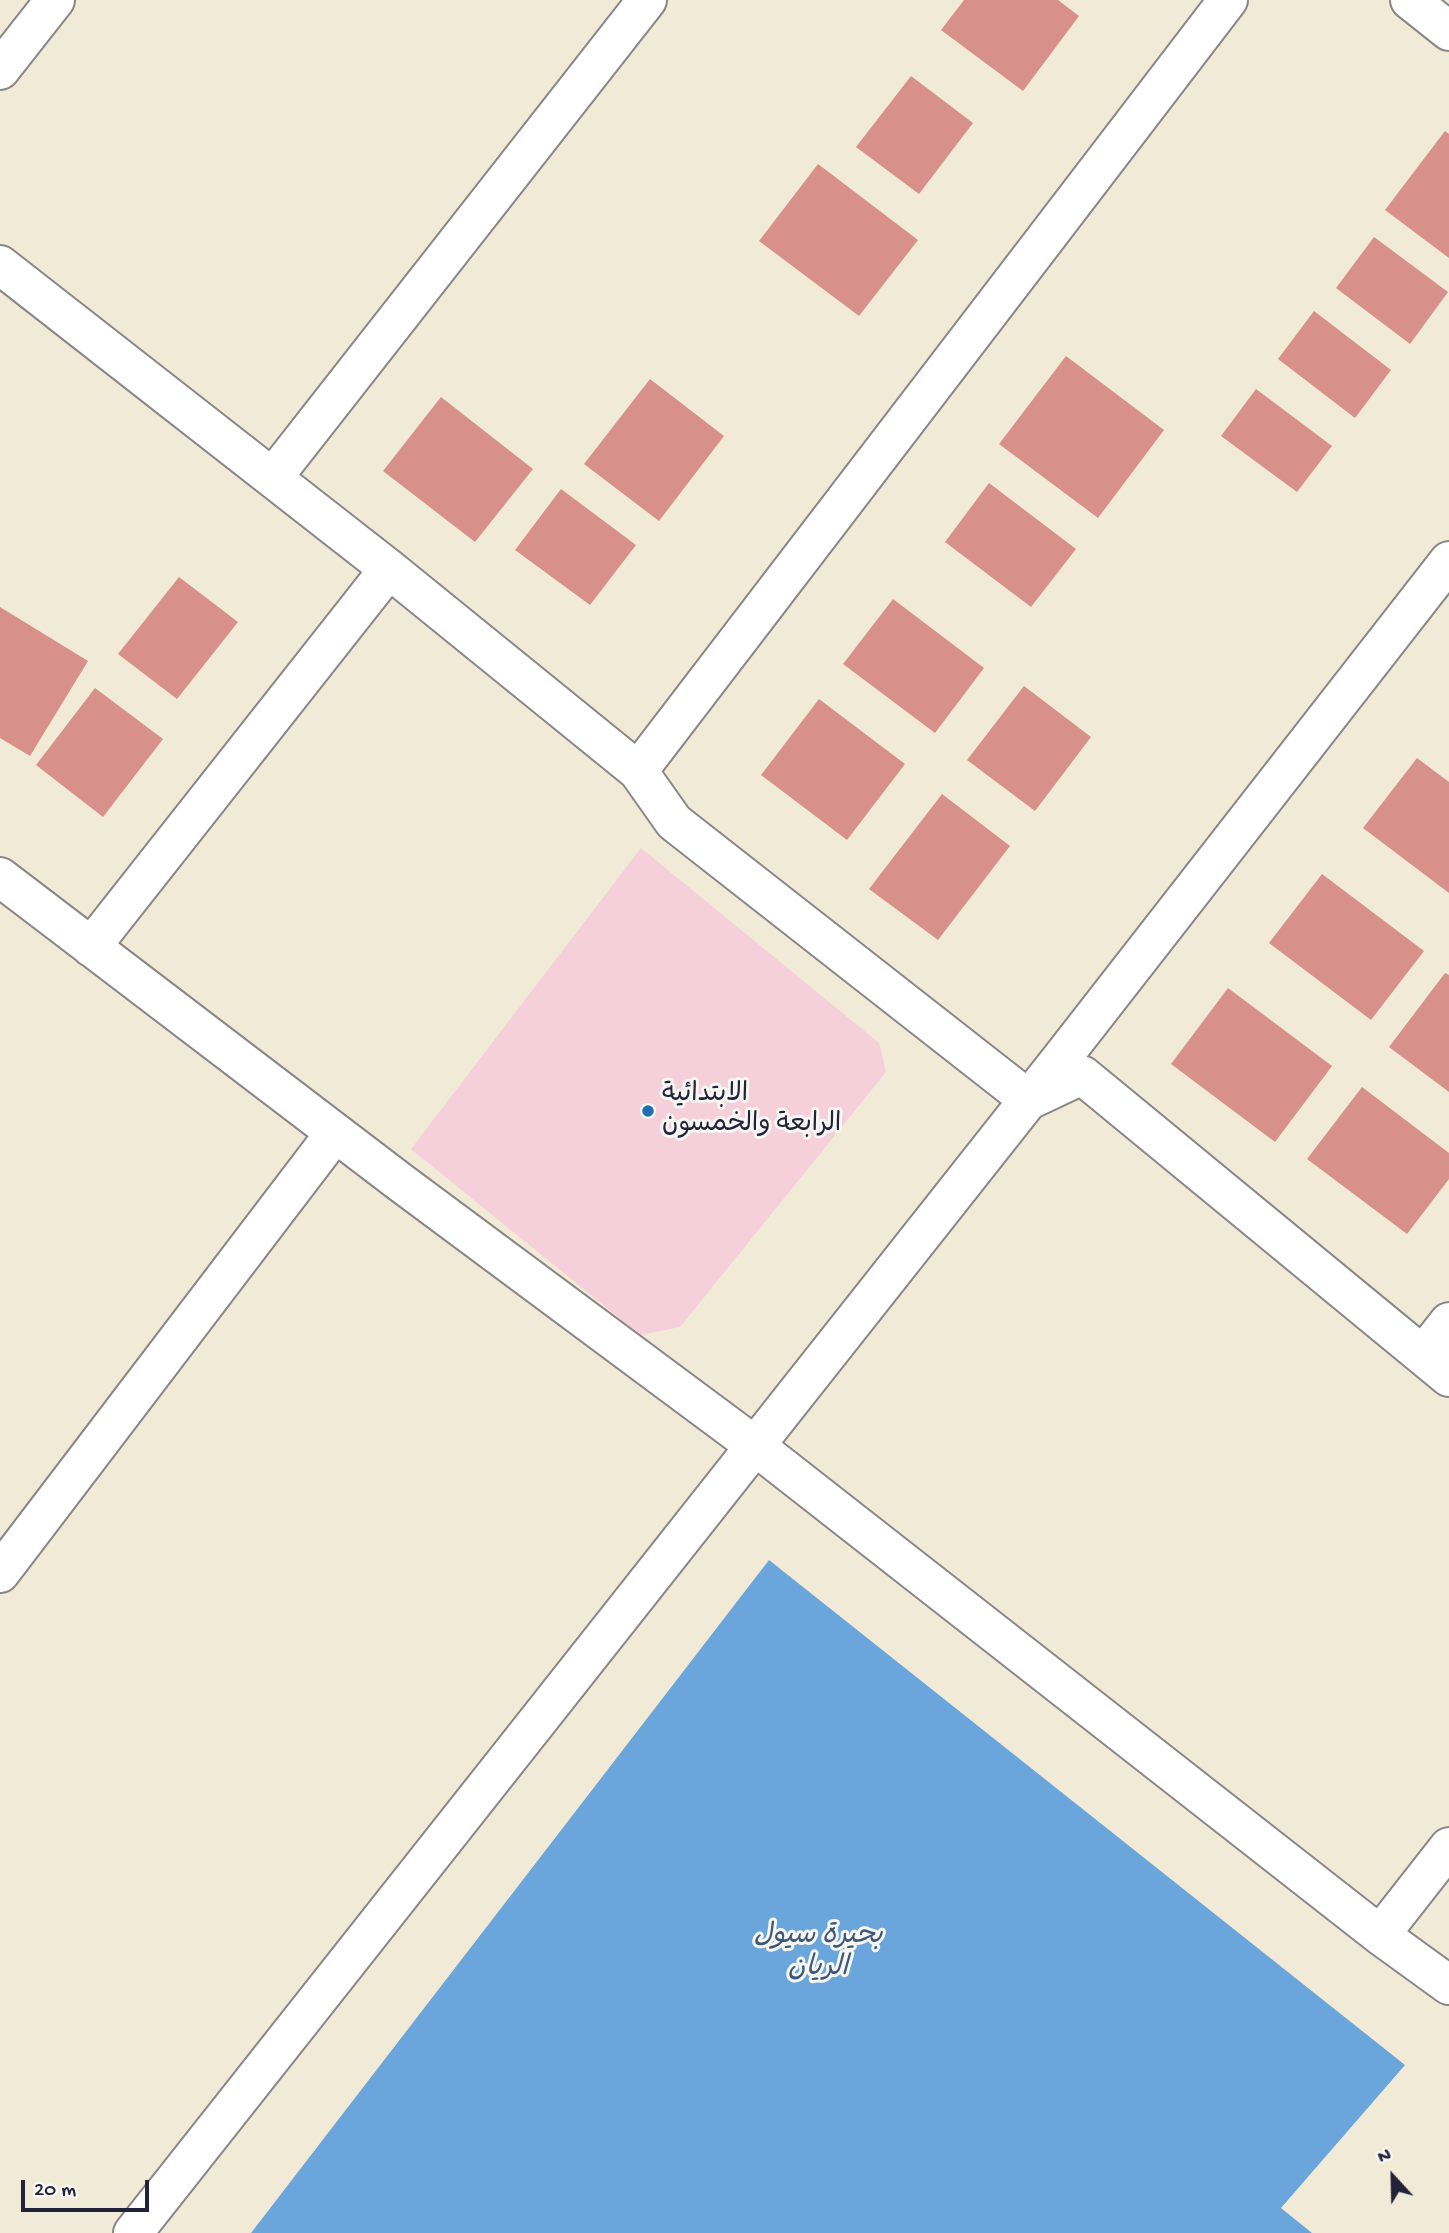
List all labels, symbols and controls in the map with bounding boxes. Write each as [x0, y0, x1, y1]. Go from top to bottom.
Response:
place label: الابتدائية الرابعة والخمسون [662, 1080, 841, 1142]
marker: الابتدائية الرابعة والخمسون [640, 1103, 656, 1119]
water label: بحيرة سيول الريان [754, 1921, 882, 1987]
north arrow [1358, 2142, 1428, 2212]
text: N [1375, 2144, 1395, 2170]
scale bar [24, 2166, 152, 2210]
text: 20 m [34, 2179, 76, 2204]

